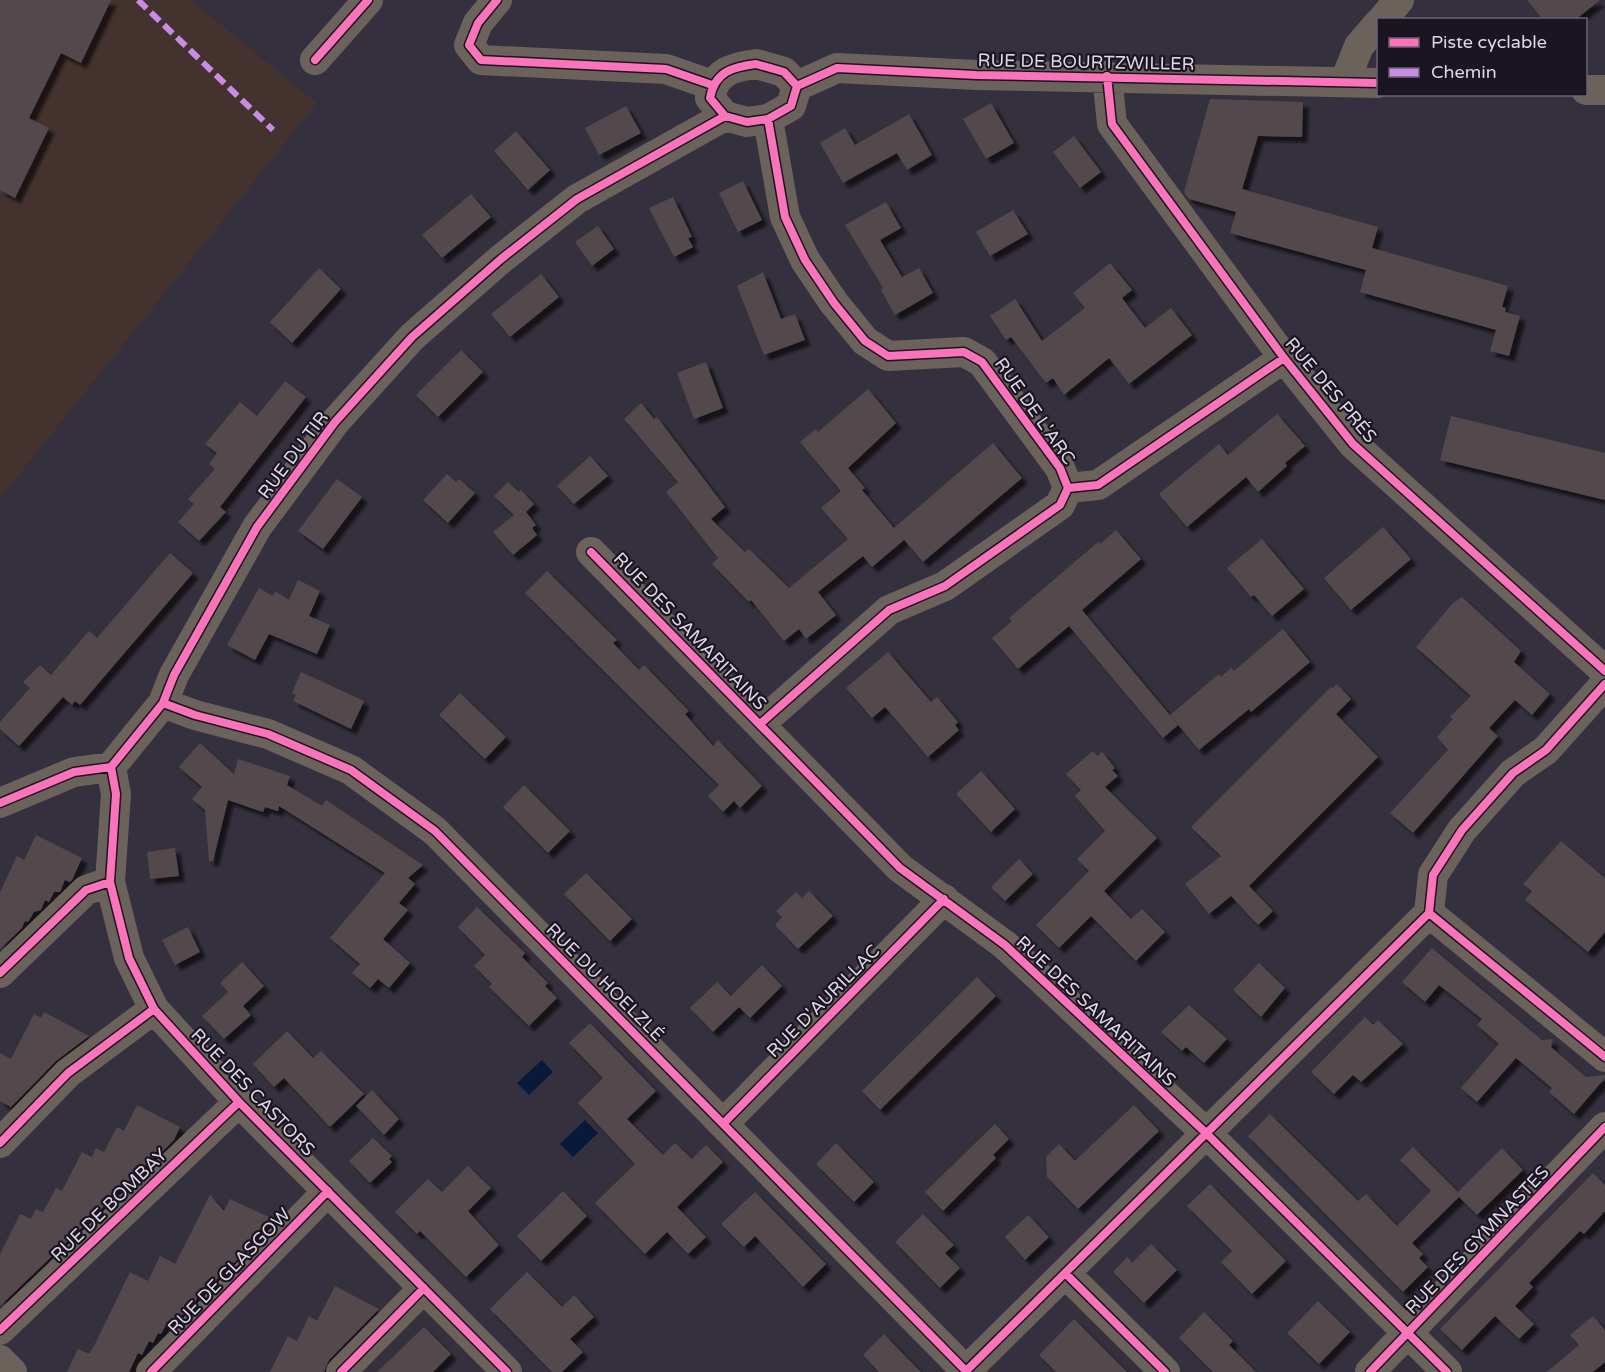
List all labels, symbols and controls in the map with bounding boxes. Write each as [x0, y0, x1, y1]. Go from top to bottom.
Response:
legend [1377, 18, 1587, 96]
text: Piste cyclable [1431, 31, 1547, 53]
street label: RUE DE BOURTZWILLER [977, 49, 1195, 75]
text: Chemin [1431, 61, 1497, 83]
street label: RUE DES PRÉS [1281, 333, 1381, 447]
street label: RUE DE L'ARC [990, 353, 1080, 469]
street label: RUE DU TIR [253, 407, 333, 503]
street label: RUE DES SAMARITAINS [609, 548, 771, 714]
street label: RUE DU HOELZLÉ [541, 918, 669, 1046]
street label: RUE DES SAMARITAINS [1011, 931, 1181, 1091]
street label: RUE D'AURILLAC [762, 940, 884, 1062]
street label: RUE DES CASTORS [186, 1024, 320, 1160]
street label: RUE DE BOMBAY [46, 1144, 172, 1266]
street label: RUE DES GYMNASTES [1400, 1161, 1554, 1319]
street label: RUE DE GLASGOW [163, 1203, 295, 1339]

